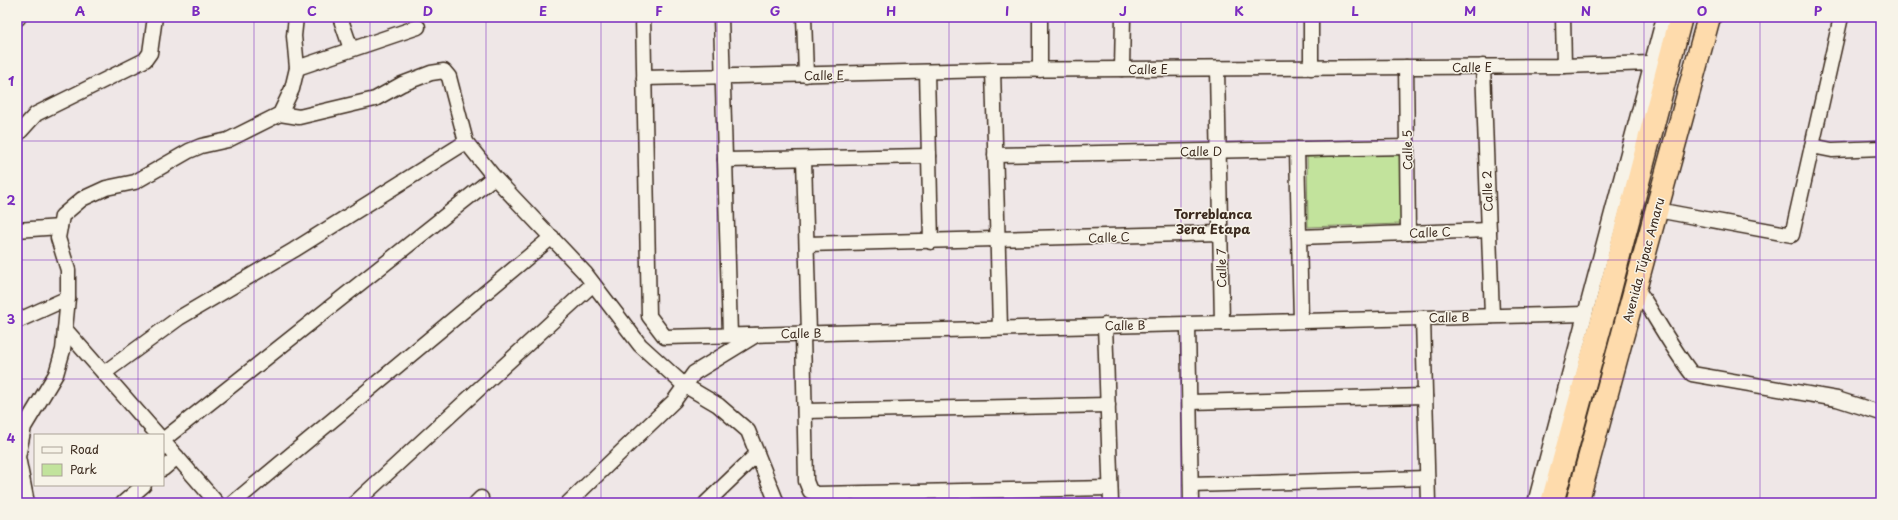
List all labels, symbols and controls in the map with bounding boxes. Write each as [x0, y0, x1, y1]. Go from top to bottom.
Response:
text: A [75, 1, 85, 20]
text: B [192, 1, 201, 20]
text: C [307, 1, 317, 20]
text: D [423, 1, 433, 20]
text: E [539, 1, 547, 20]
text: F [655, 1, 663, 20]
text: G [770, 1, 780, 20]
text: H [886, 1, 896, 20]
text: I [1005, 1, 1009, 20]
text: J [1119, 1, 1127, 20]
text: K [1234, 1, 1244, 20]
text: L [1351, 1, 1359, 20]
text: M [1464, 1, 1476, 20]
text: N [1581, 1, 1591, 20]
text: O [1697, 1, 1707, 20]
text: P [1814, 1, 1823, 20]
street label: Calle E [1452, 58, 1492, 76]
street label: Calle E [1128, 60, 1168, 78]
street label: Calle E [804, 66, 844, 84]
text: 1 [8, 71, 14, 90]
street label: Calle 5 [1398, 130, 1416, 170]
street label: Calle D [1180, 142, 1222, 160]
street label: Calle 2 [1477, 170, 1497, 212]
text: 2 [6, 190, 16, 209]
street label: Avenida Túpac Amaru [1618, 195, 1668, 325]
district label: Torreblanca 3era Etapa [1174, 204, 1253, 238]
street label: Calle C [1409, 222, 1451, 242]
street label: Calle C [1088, 227, 1130, 247]
street label: Calle 7 [1212, 248, 1230, 288]
street label: Calle B [1429, 308, 1469, 326]
text: 3 [7, 309, 16, 328]
street label: Calle B [1105, 316, 1145, 334]
street label: Calle B [781, 324, 821, 342]
text: 4 [7, 428, 16, 447]
legend [34, 434, 164, 486]
text: Road [70, 440, 99, 458]
text: Park [70, 460, 97, 478]

